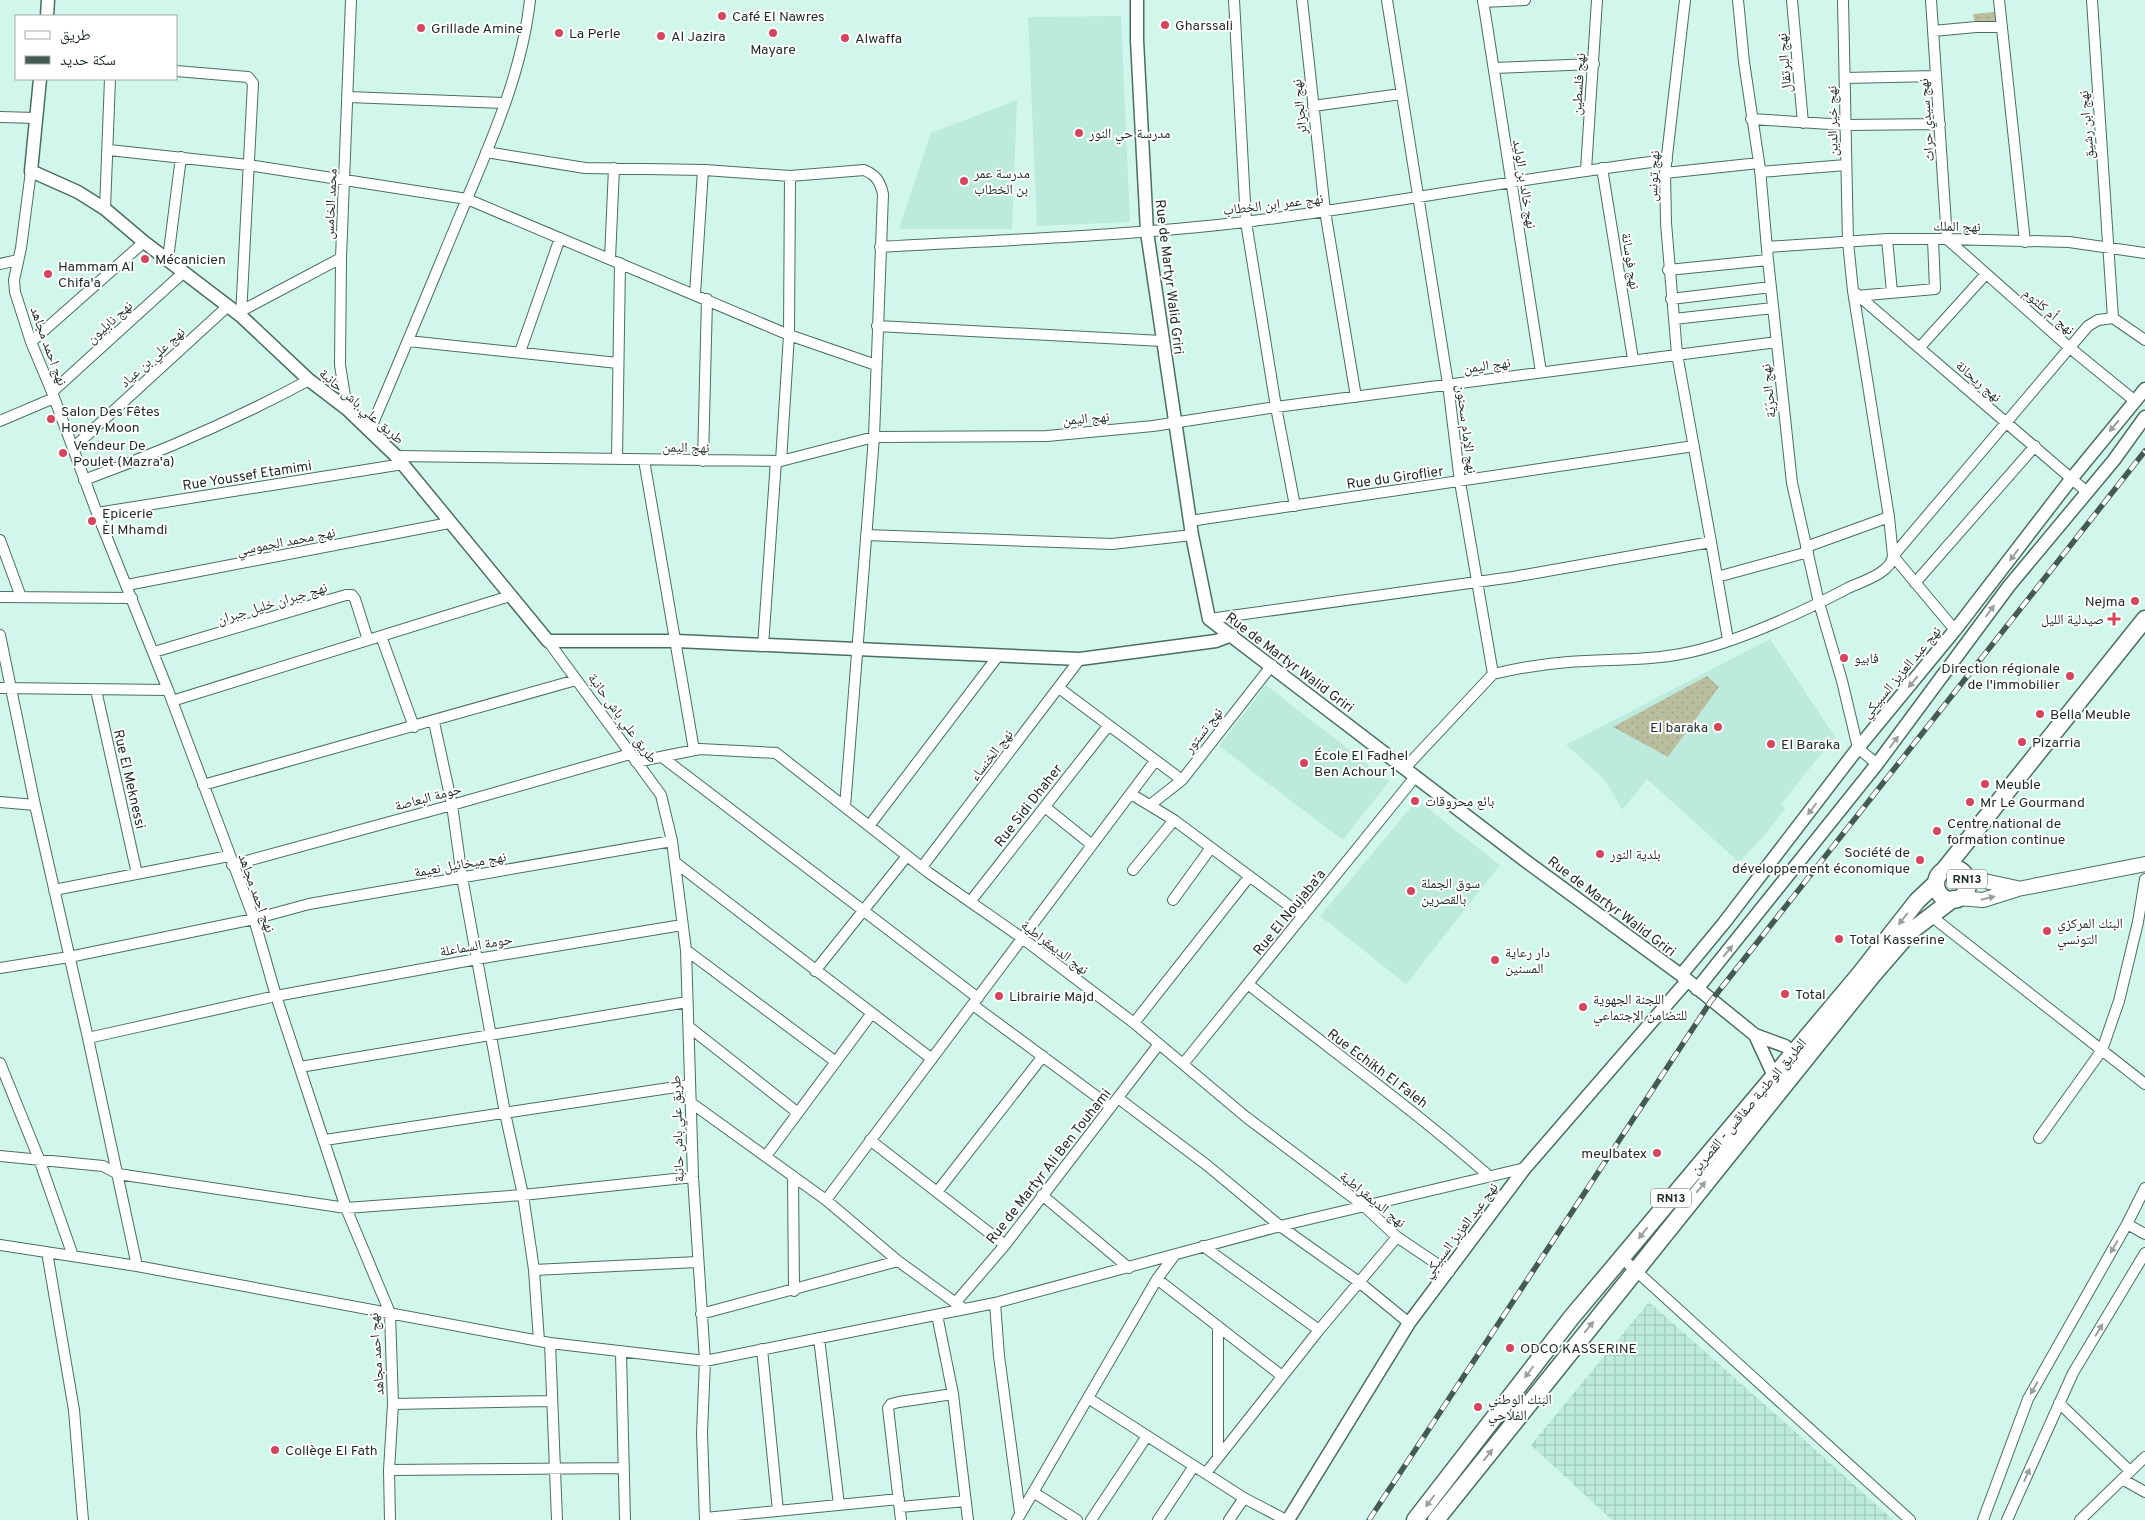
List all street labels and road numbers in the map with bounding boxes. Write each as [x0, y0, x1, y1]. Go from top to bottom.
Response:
street label: نهج البرتقال [1774, 32, 1797, 93]
street label: نهج فلسطين [1569, 52, 1590, 116]
street label: نهج سيدي حراث [1916, 77, 1940, 162]
street label: نهج الجزائر [1289, 78, 1312, 137]
street label: نهج خير الدين [1824, 85, 1843, 156]
street label: نهج ابن رشيق [2076, 90, 2099, 160]
street label: نهج خالد بن الوليد [1508, 138, 1539, 230]
street label: نهج تونس [1645, 150, 1664, 202]
street label: محمد الخامس [321, 168, 342, 240]
street label: نهج عمر ابن الخطاب [1222, 191, 1325, 220]
street label: Rue de Martyr Walid Griri [1151, 199, 1186, 356]
street label: نهج الملك [1933, 219, 1981, 236]
street label: نهج فوسانة [1617, 232, 1642, 291]
street label: نهج أم كلثوم [2019, 284, 2078, 339]
street label: نهج نابليون [83, 298, 137, 348]
street label: نهج احمد مجاهد [25, 305, 70, 388]
street label: نهج علي بن عياد [117, 324, 190, 393]
street label: نهج اليمن [1463, 355, 1512, 378]
street label: نهج ريحانة [1952, 358, 2004, 407]
street label: نهج الحرّيّة [1758, 363, 1781, 419]
street label: طريق علي باش حانبة [314, 366, 407, 450]
street label: نهج الإمام سحنون [1452, 384, 1479, 475]
street label: نهج اليمن [1062, 409, 1110, 430]
street label: نهج اليمن [662, 440, 710, 457]
street label: Rue Youssef Etamimi [181, 458, 313, 495]
street label: Rue du Giroflier [1346, 463, 1445, 494]
street label: نهج محمد الجموسي [236, 525, 337, 562]
street label: نهج جبران خليل جبران [215, 580, 330, 629]
street label: Rue de Martyr Walid Griri [1222, 609, 1357, 717]
street label: نهج عبد العزيز السبيكي [1859, 623, 1947, 724]
street label: طريق علي باش حانبة [582, 671, 660, 768]
street label: نهج تستور [1181, 705, 1227, 758]
street label: نهج الخنساء [967, 727, 1018, 785]
street label: Rue El Meknessi [109, 728, 148, 831]
street label: Rue Sidi Dhaher [992, 761, 1067, 851]
street label: حومة البعاصة [393, 781, 464, 816]
street label: نهج ميخائيل نعيمة [413, 849, 508, 882]
street label: نهج احمد مجاهد [233, 852, 278, 935]
street label: Rue de Martyr Walid Griri [1544, 853, 1679, 961]
street label: Rue El Noujaba'a [1250, 866, 1330, 959]
road number: RN13 [1947, 870, 1987, 889]
street label: نهج الديمقراطية [1017, 917, 1091, 979]
street label: حومة السماعلة [439, 932, 514, 961]
street label: Rue Echikh El Faleh [1324, 1026, 1431, 1112]
street label: الطريق الوطنية صفاقس - القصرين [1687, 1036, 1811, 1178]
street label: طريق علي باش حانبة [668, 1075, 690, 1183]
street label: Rue de Martyr Ali Ben Touhami [983, 1086, 1115, 1248]
street label: نهج الديمقراطية [1335, 1168, 1409, 1232]
street label: نهج عبد العزيز السبيكي [1420, 1180, 1504, 1283]
road number: RN13 [1651, 1188, 1691, 1208]
street label: نهج احمد مجاهد [366, 1312, 389, 1396]

